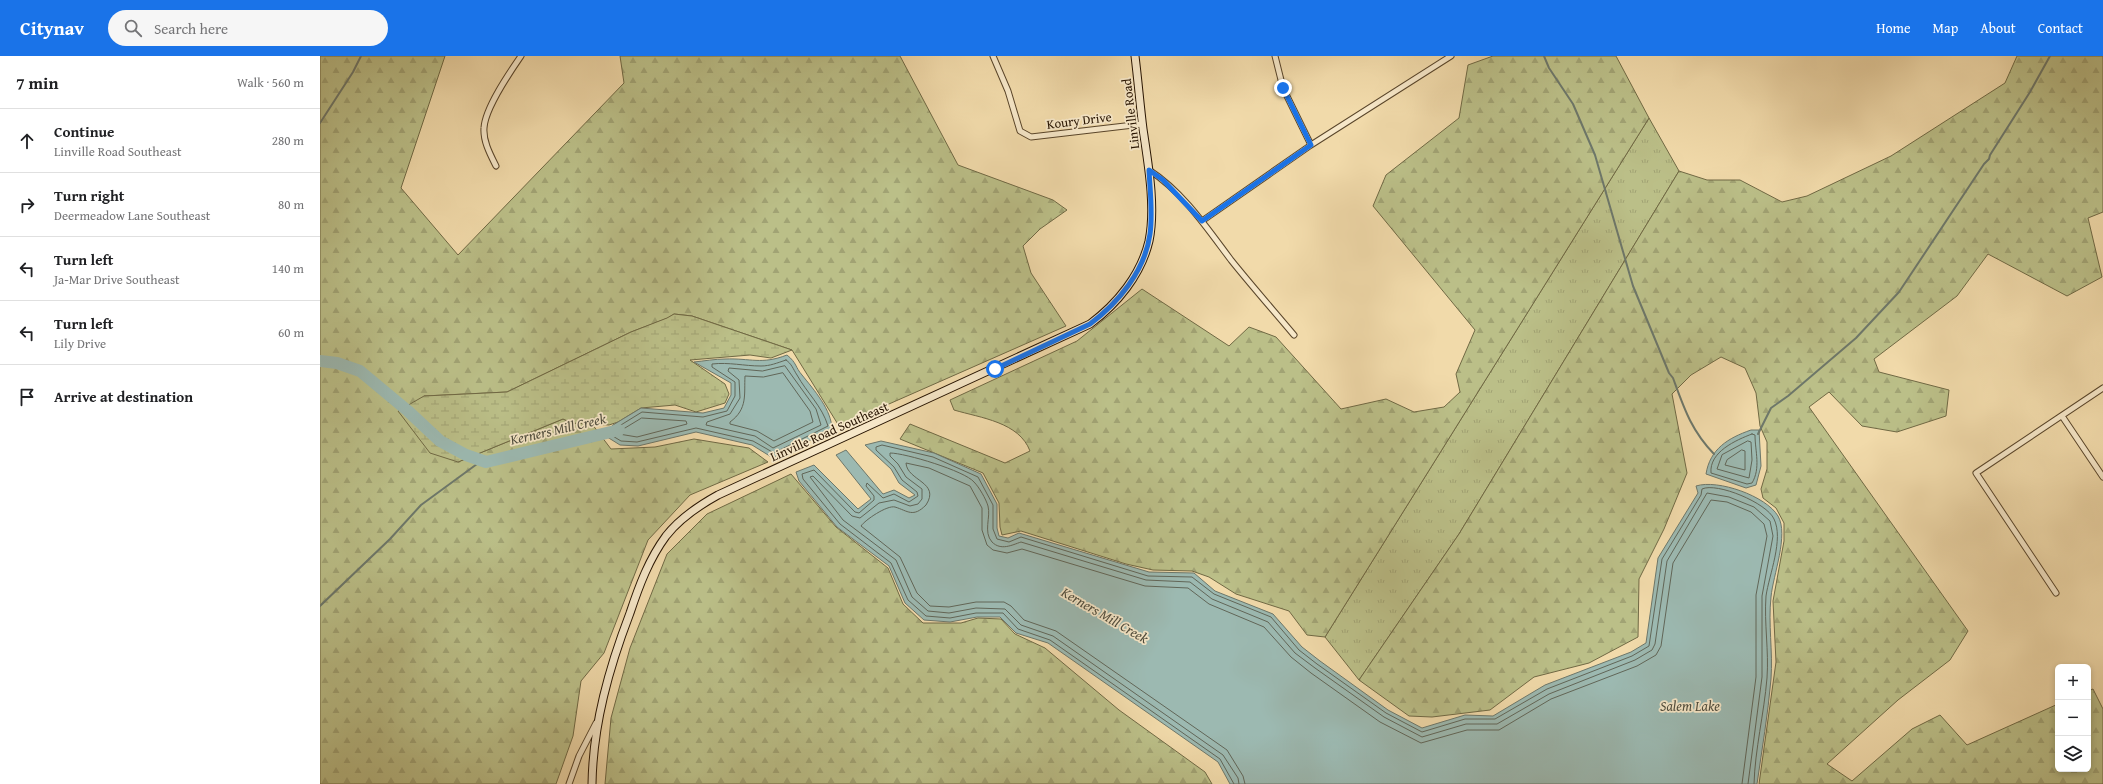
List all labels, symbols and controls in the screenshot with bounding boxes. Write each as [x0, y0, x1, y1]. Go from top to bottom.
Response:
search box [108, 10, 388, 46]
text: Citynav [20, 14, 84, 42]
icon: search [122, 17, 144, 39]
text: Search here [154, 18, 228, 39]
text: Home [1876, 18, 1911, 38]
text: Map [1933, 18, 1958, 38]
text: About [1980, 18, 2016, 38]
text: Contact [2038, 18, 2083, 38]
text: 7 min [16, 70, 58, 95]
text: Walk · 560 m [237, 73, 304, 92]
street label: Linville Road [1117, 78, 1144, 150]
route end [1274, 79, 1292, 97]
street label: Koury Drive [1046, 107, 1113, 134]
text: Continue [54, 121, 115, 142]
icon: ahead [16, 130, 38, 152]
text: 280 m [272, 131, 304, 150]
text: Linville Road Southeast [54, 142, 182, 161]
text: Turn right [54, 185, 125, 206]
icon: right [16, 194, 38, 216]
text: 80 m [278, 195, 304, 214]
text: Deermeadow Lane Southeast [54, 206, 210, 225]
text: Turn left [54, 249, 113, 270]
icon: left [16, 258, 38, 280]
text: 140 m [272, 259, 304, 278]
text: Ja-Mar Drive Southeast [54, 270, 180, 289]
text: Turn left [54, 313, 113, 334]
icon: left [16, 322, 38, 344]
text: 60 m [278, 323, 304, 342]
text: Lily Drive [54, 334, 106, 353]
route start [986, 360, 1004, 378]
icon: arrive [16, 386, 38, 408]
text: Arrive at destination [54, 386, 193, 407]
street label: Linville Road Southeast [767, 397, 892, 466]
water label: Kerners Mill Creek [507, 408, 608, 450]
water label: Kerners Mill Creek [1057, 581, 1153, 648]
map controls [2055, 664, 2091, 772]
button: + [2055, 664, 2091, 700]
water label: Salem Lake [1660, 696, 1720, 716]
button: − [2055, 700, 2091, 736]
button: layers [2055, 736, 2091, 772]

